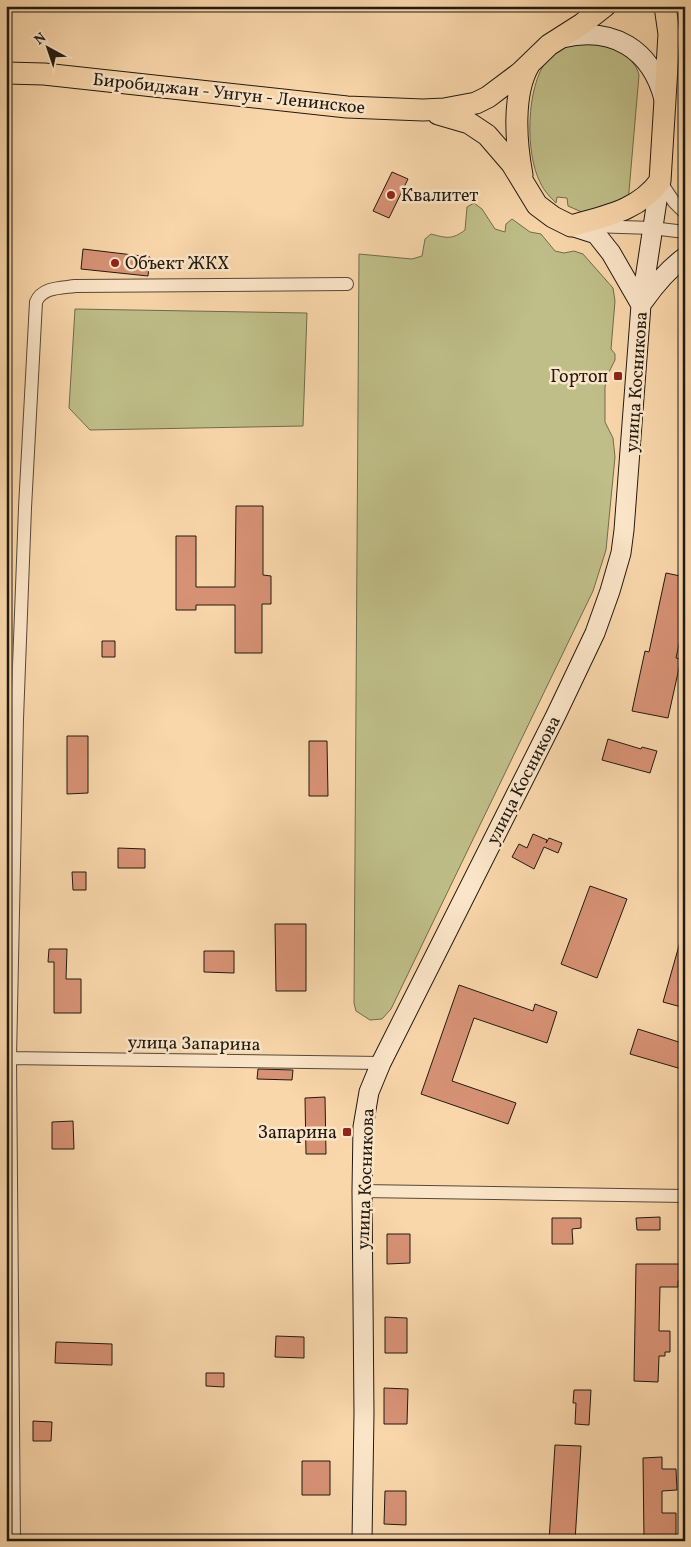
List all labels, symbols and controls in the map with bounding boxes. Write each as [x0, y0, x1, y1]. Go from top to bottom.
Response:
north arrow [22, 22, 72, 72]
text: N [31, 29, 51, 50]
street label: Биробиджан - Унгун - Ленинское [91, 68, 366, 121]
place label: Квалитет [401, 184, 478, 209]
marker: Квалитет [385, 189, 397, 201]
place label: Объект ЖКХ [125, 252, 229, 277]
marker: Объект ЖКХ [109, 257, 121, 269]
street label: улица Косникова [620, 311, 655, 454]
place label: Гортоп [550, 365, 608, 390]
marker: Гортоп [612, 370, 624, 382]
street label: улица Косникова [481, 712, 568, 849]
street label: улица Запарина [127, 1031, 261, 1058]
street label: улица Косникова [352, 1108, 381, 1250]
place label: Запарина [258, 1121, 337, 1146]
marker: Запарина [341, 1126, 353, 1138]

